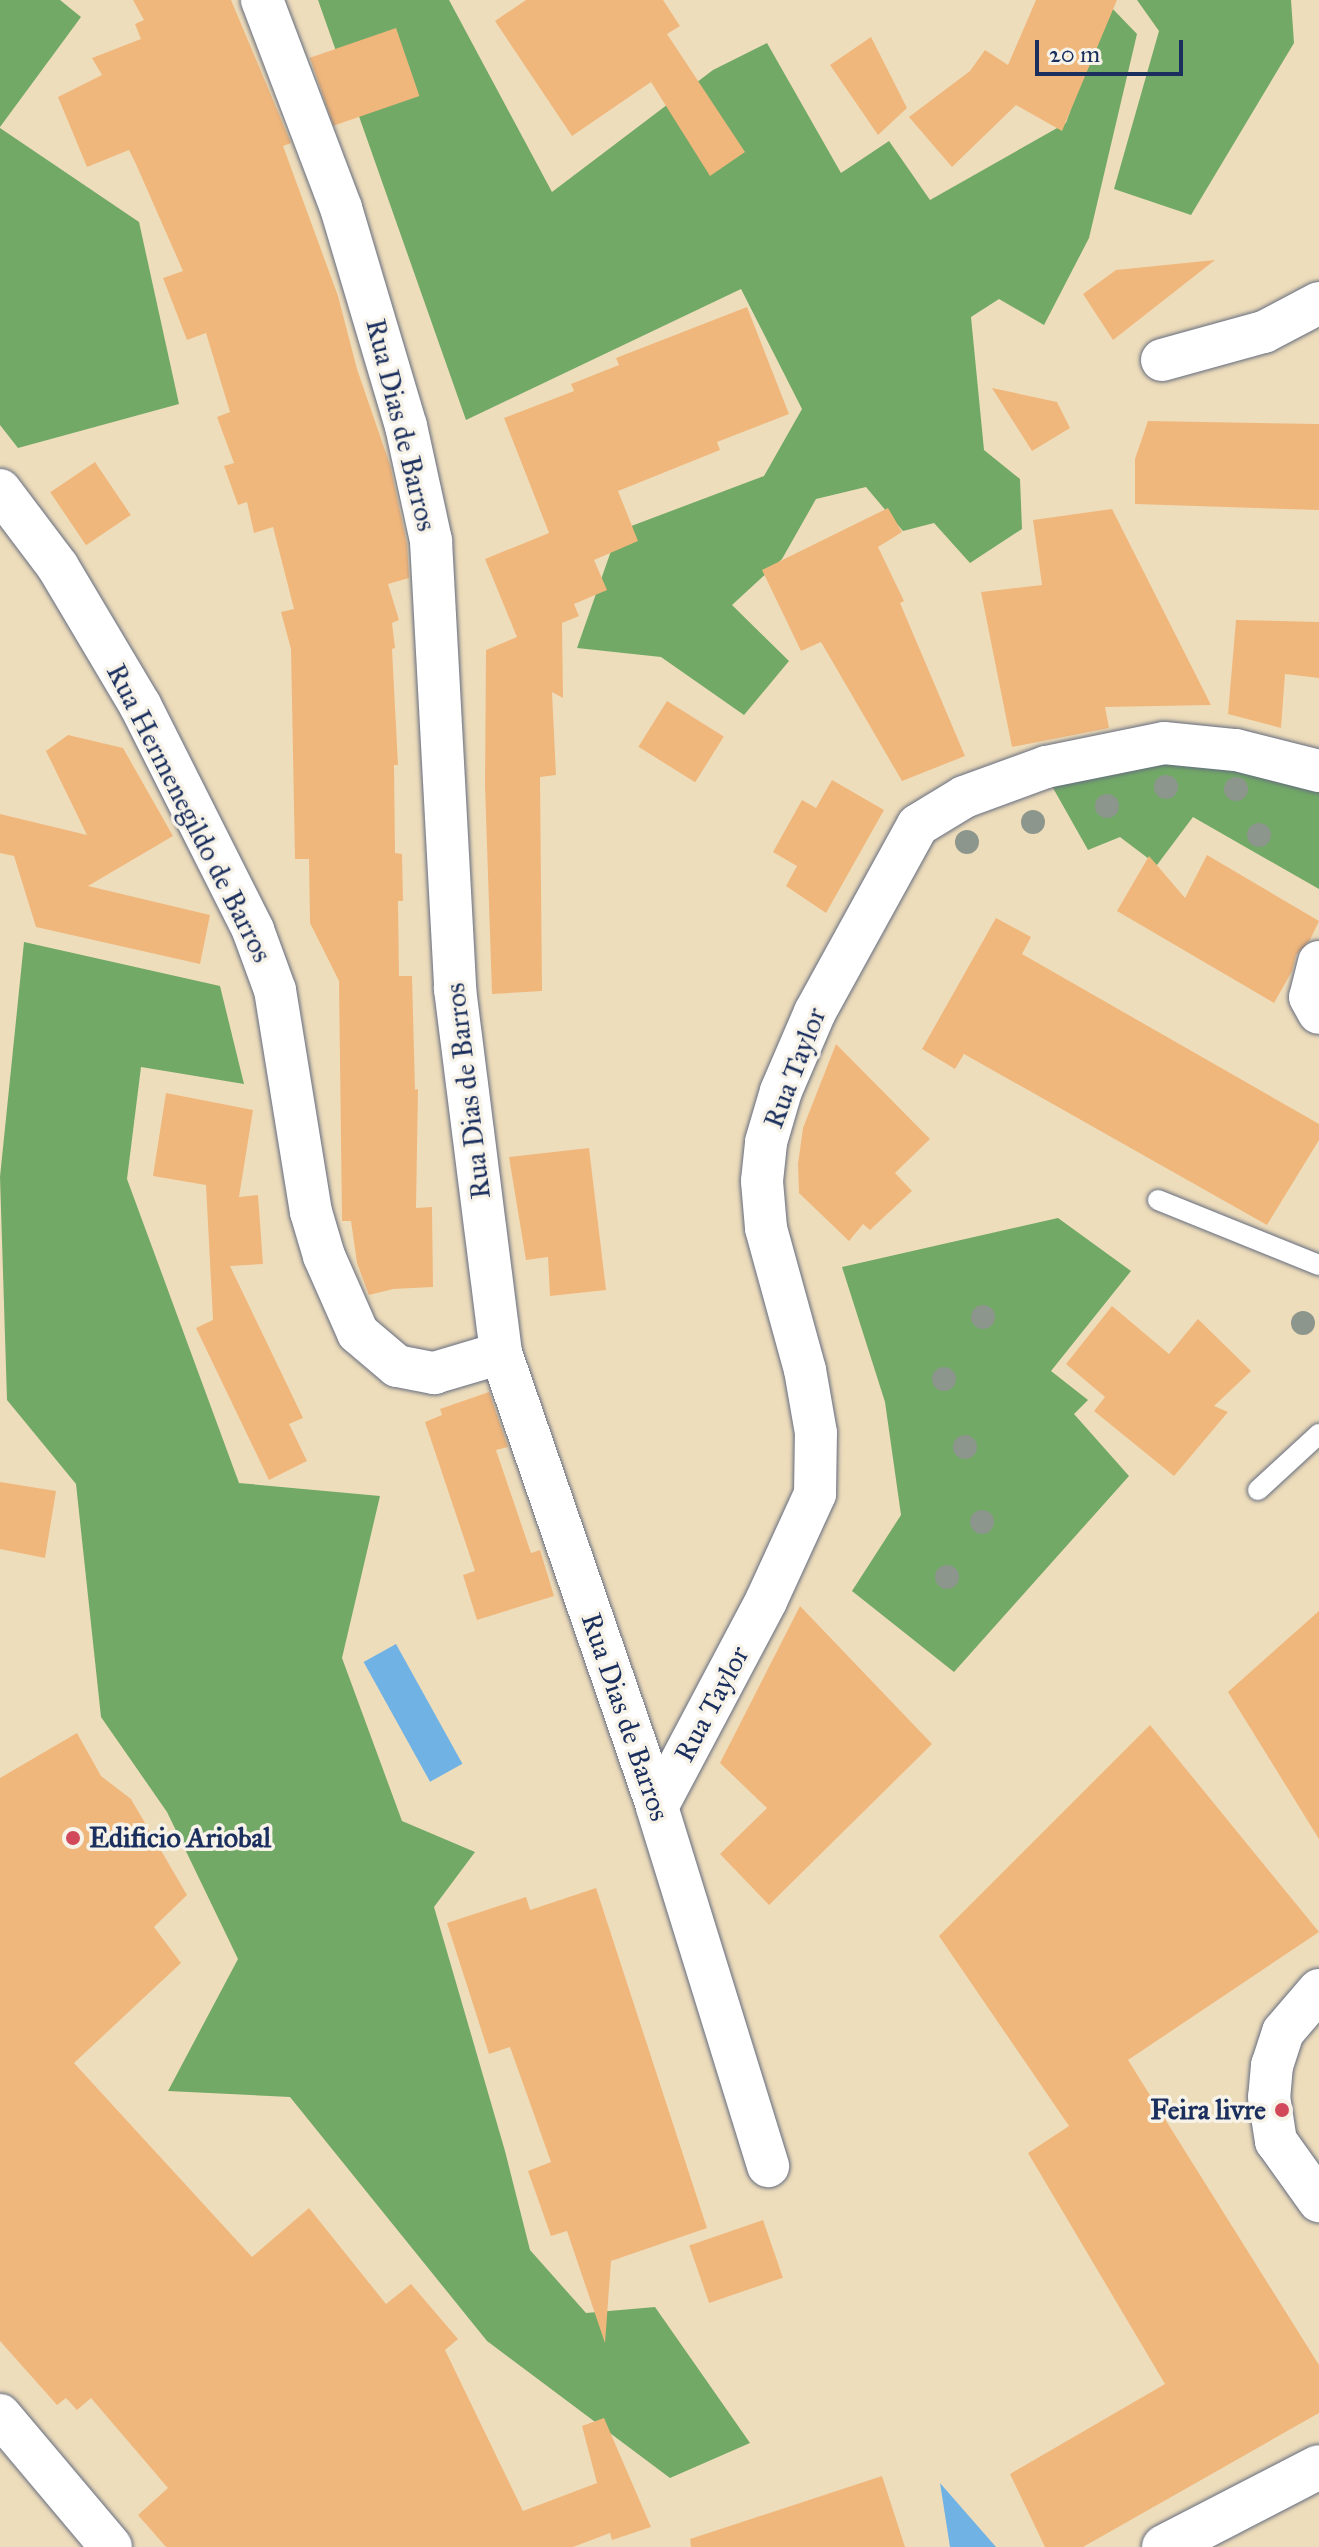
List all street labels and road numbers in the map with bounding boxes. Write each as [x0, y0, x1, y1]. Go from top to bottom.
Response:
street label: Rua Dias de Barros [358, 315, 444, 535]
street label: Rua Hermenegildo de Barros [99, 658, 279, 968]
street label: Rua Dias de Barros [438, 981, 498, 1201]
street label: Rua Taylor [757, 1003, 833, 1133]
street label: Rua Dias de Barros [574, 1609, 676, 1825]
street label: Rua Taylor [667, 1640, 757, 1768]

